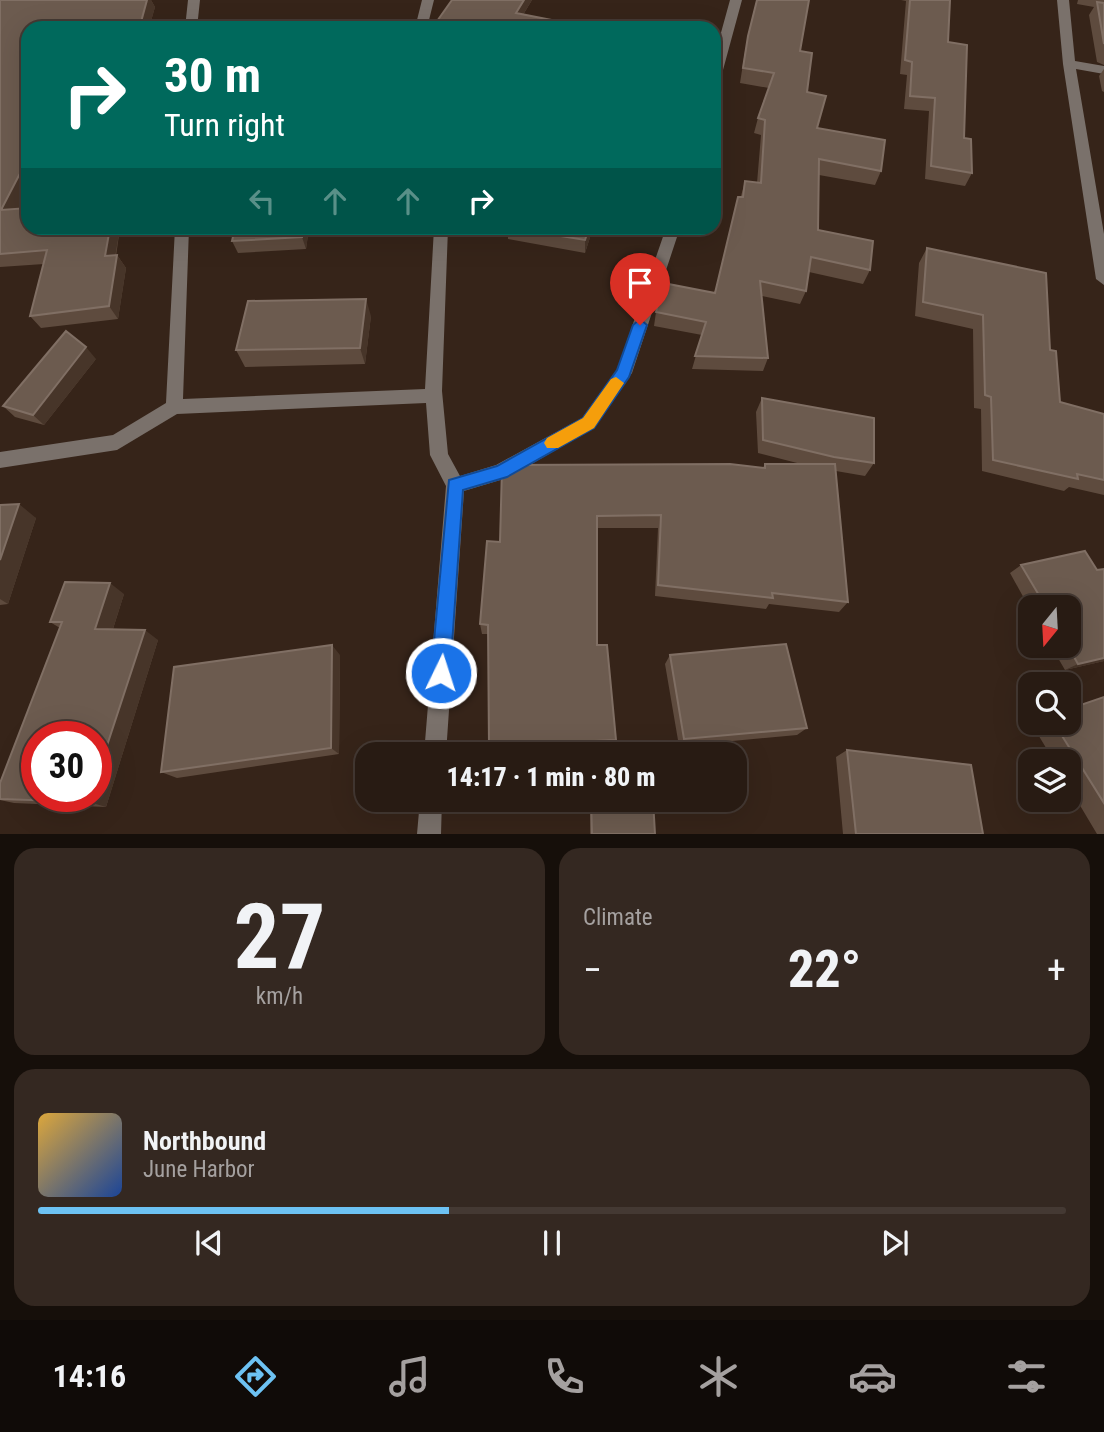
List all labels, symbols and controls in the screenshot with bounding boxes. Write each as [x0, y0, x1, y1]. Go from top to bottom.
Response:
text: 30 m [164, 47, 261, 104]
icon: right [49, 49, 140, 140]
text: Turn right [164, 106, 285, 144]
icon: left [243, 182, 281, 220]
icon: ahead [316, 182, 354, 220]
icon: ahead [389, 182, 427, 220]
icon: right [462, 182, 500, 220]
pin [610, 253, 670, 325]
icon: arrive [621, 264, 659, 302]
north arrow [1018, 595, 1082, 658]
map controls [1018, 595, 1081, 812]
position arrow [404, 636, 478, 710]
button: search [1018, 672, 1081, 735]
speed limit sign: 30 [21, 721, 112, 812]
button: layers [1018, 749, 1081, 812]
text: 14:17 · 1 min · 80 m [446, 762, 656, 792]
text: 27 [234, 884, 325, 990]
text: Climate [583, 904, 653, 931]
text: 22° [788, 939, 861, 1000]
text: − [583, 948, 602, 992]
text: + [1047, 948, 1066, 992]
text: km/h [256, 983, 303, 1010]
text: Northbound [143, 1126, 266, 1156]
text: June Harbor [143, 1156, 255, 1183]
icon: previous [190, 1224, 228, 1262]
icon: pause [533, 1224, 571, 1262]
icon: next [876, 1224, 914, 1262]
icon: directions [231, 1352, 280, 1401]
icon: music [385, 1352, 434, 1401]
icon: phone [540, 1352, 589, 1401]
icon: climate [694, 1352, 743, 1401]
icon: car [848, 1352, 897, 1401]
icon: filters [1002, 1352, 1051, 1401]
text: 14:16 [53, 1357, 126, 1395]

